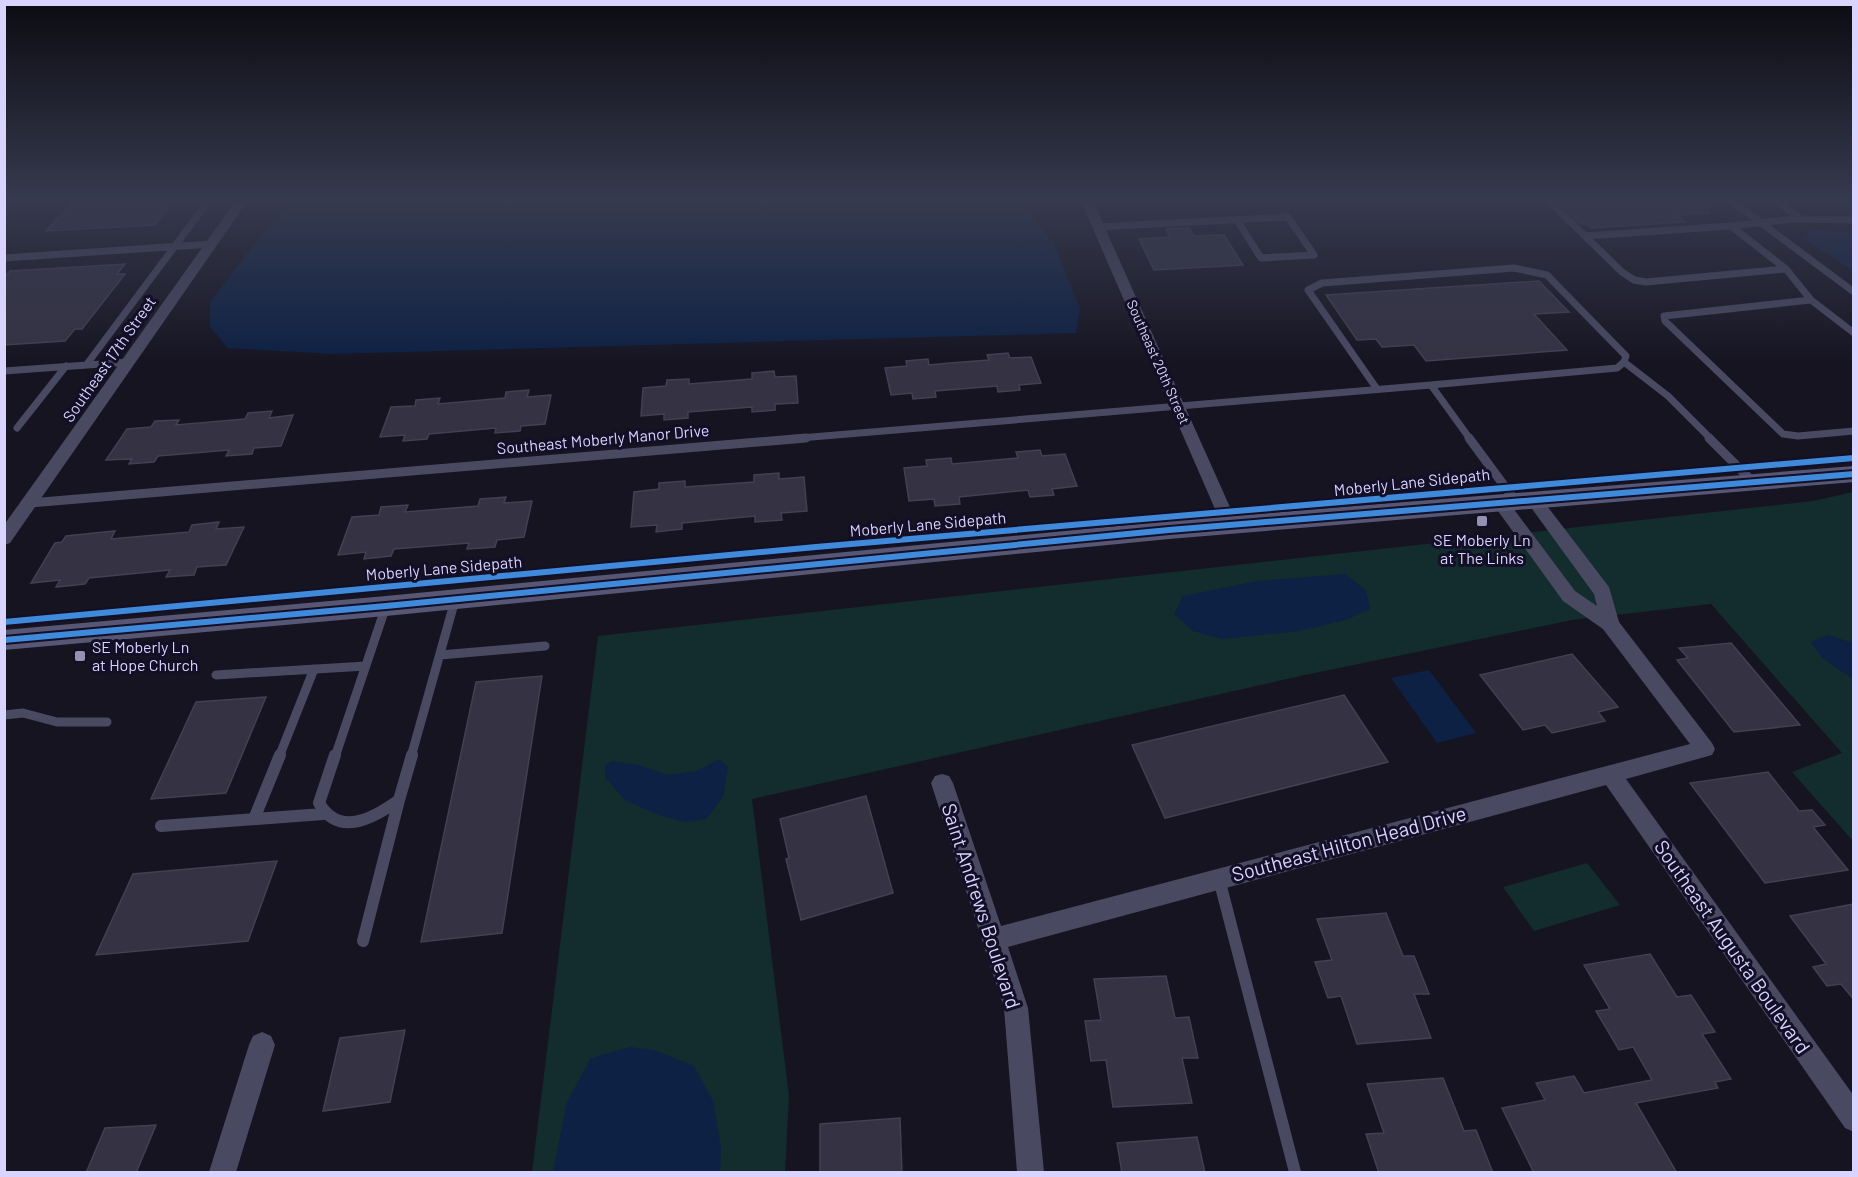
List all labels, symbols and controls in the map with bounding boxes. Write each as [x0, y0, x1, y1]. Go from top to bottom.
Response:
street label: Southeast 17th Street [58, 292, 159, 425]
street label: Southeast 20th Street [1123, 297, 1193, 427]
street label: Southeast Moberly Manor Drive [496, 420, 710, 457]
street label: Moberly Lane Sidepath [1333, 464, 1491, 499]
street label: Moberly Lane Sidepath [849, 507, 1007, 540]
marker: SE Moberly Ln at The Links [1475, 514, 1489, 528]
place label: SE Moberly Ln at The Links [1433, 530, 1531, 567]
street label: Moberly Lane Sidepath [365, 551, 523, 584]
place label: SE Moberly Ln at Hope Church [92, 637, 198, 674]
marker: SE Moberly Ln at Hope Church [73, 649, 87, 663]
street label: Saint Andrews Boulevard [937, 800, 1027, 1011]
street label: Southeast Hilton Head Drive [1229, 800, 1469, 886]
street label: Southeast Augusta Boulevard [1650, 835, 1816, 1058]

